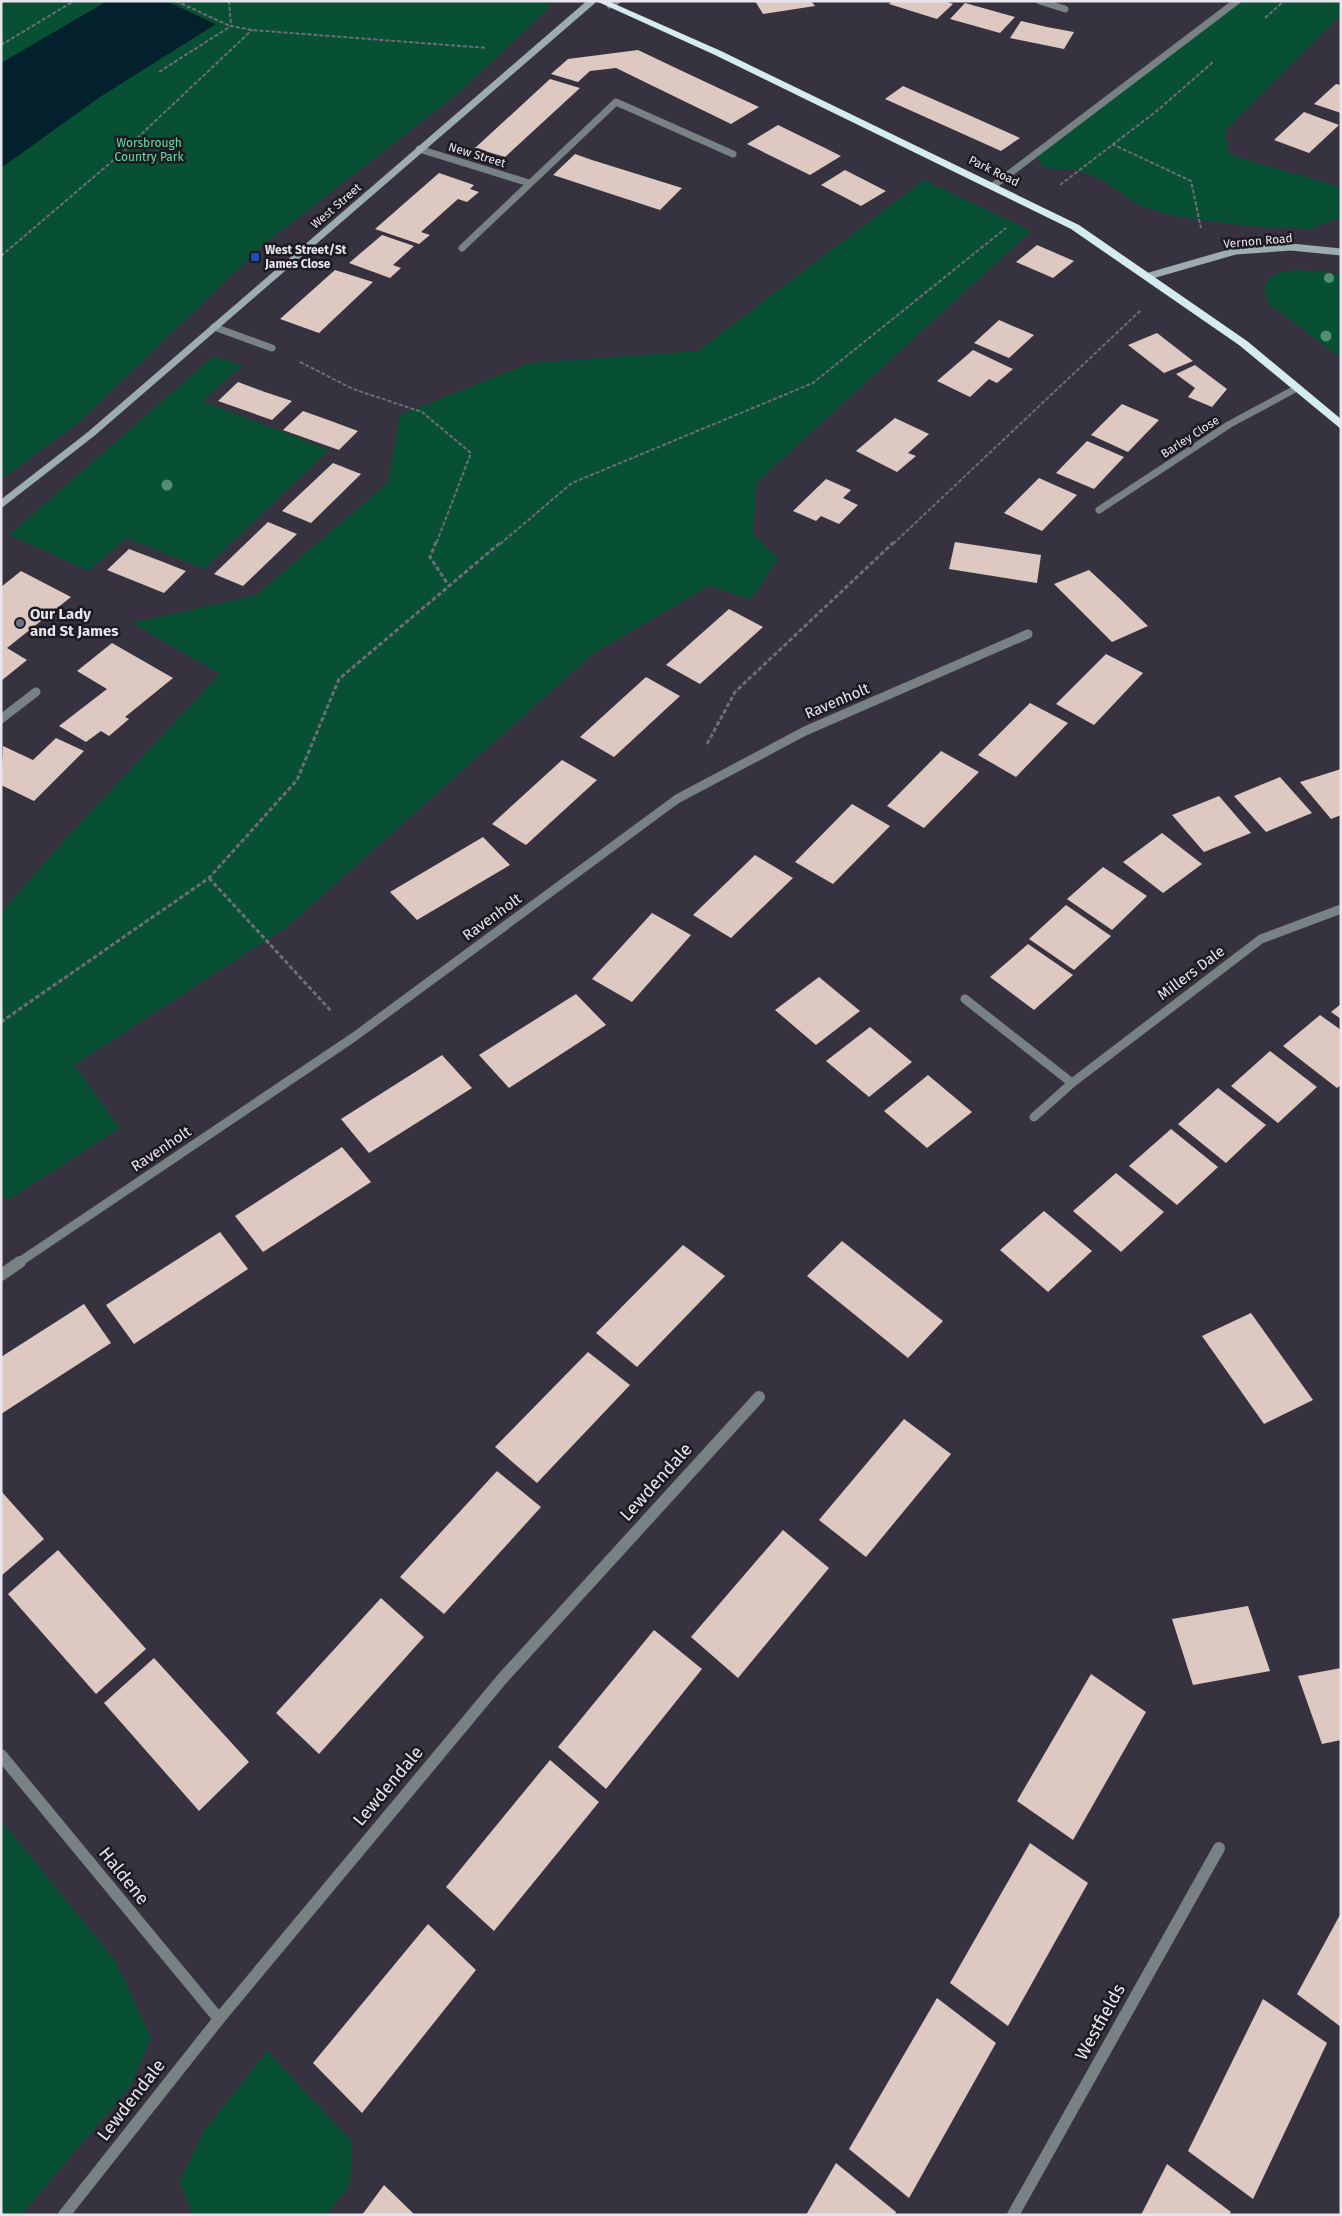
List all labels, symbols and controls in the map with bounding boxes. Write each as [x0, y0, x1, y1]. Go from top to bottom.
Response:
park label: Worsbrough Country Park [114, 136, 184, 164]
street label: New Street [447, 140, 508, 171]
street label: Park Road [966, 153, 1022, 189]
street label: West Street [308, 180, 364, 232]
street label: Vernon Road [1223, 231, 1293, 251]
place label: West Street/St James Close [264, 243, 347, 271]
marker: West Street/St James Close [249, 251, 261, 263]
street label: Barley Close [1158, 413, 1222, 461]
place label: Our Lady and St James [30, 605, 119, 640]
marker: Our Lady and St James [14, 617, 26, 629]
street label: Ravenholt [802, 679, 873, 723]
street label: Ravenholt [459, 889, 525, 944]
street label: Millers Dale [1154, 942, 1228, 1004]
street label: Ravenholt [128, 1122, 195, 1176]
street label: Lewdendale [615, 1438, 697, 1526]
street label: Lewdendale [348, 1741, 428, 1831]
street label: Haldene [94, 1843, 154, 1909]
street label: Westfields [1070, 1980, 1130, 2064]
street label: Lewdendale [92, 2055, 170, 2145]

